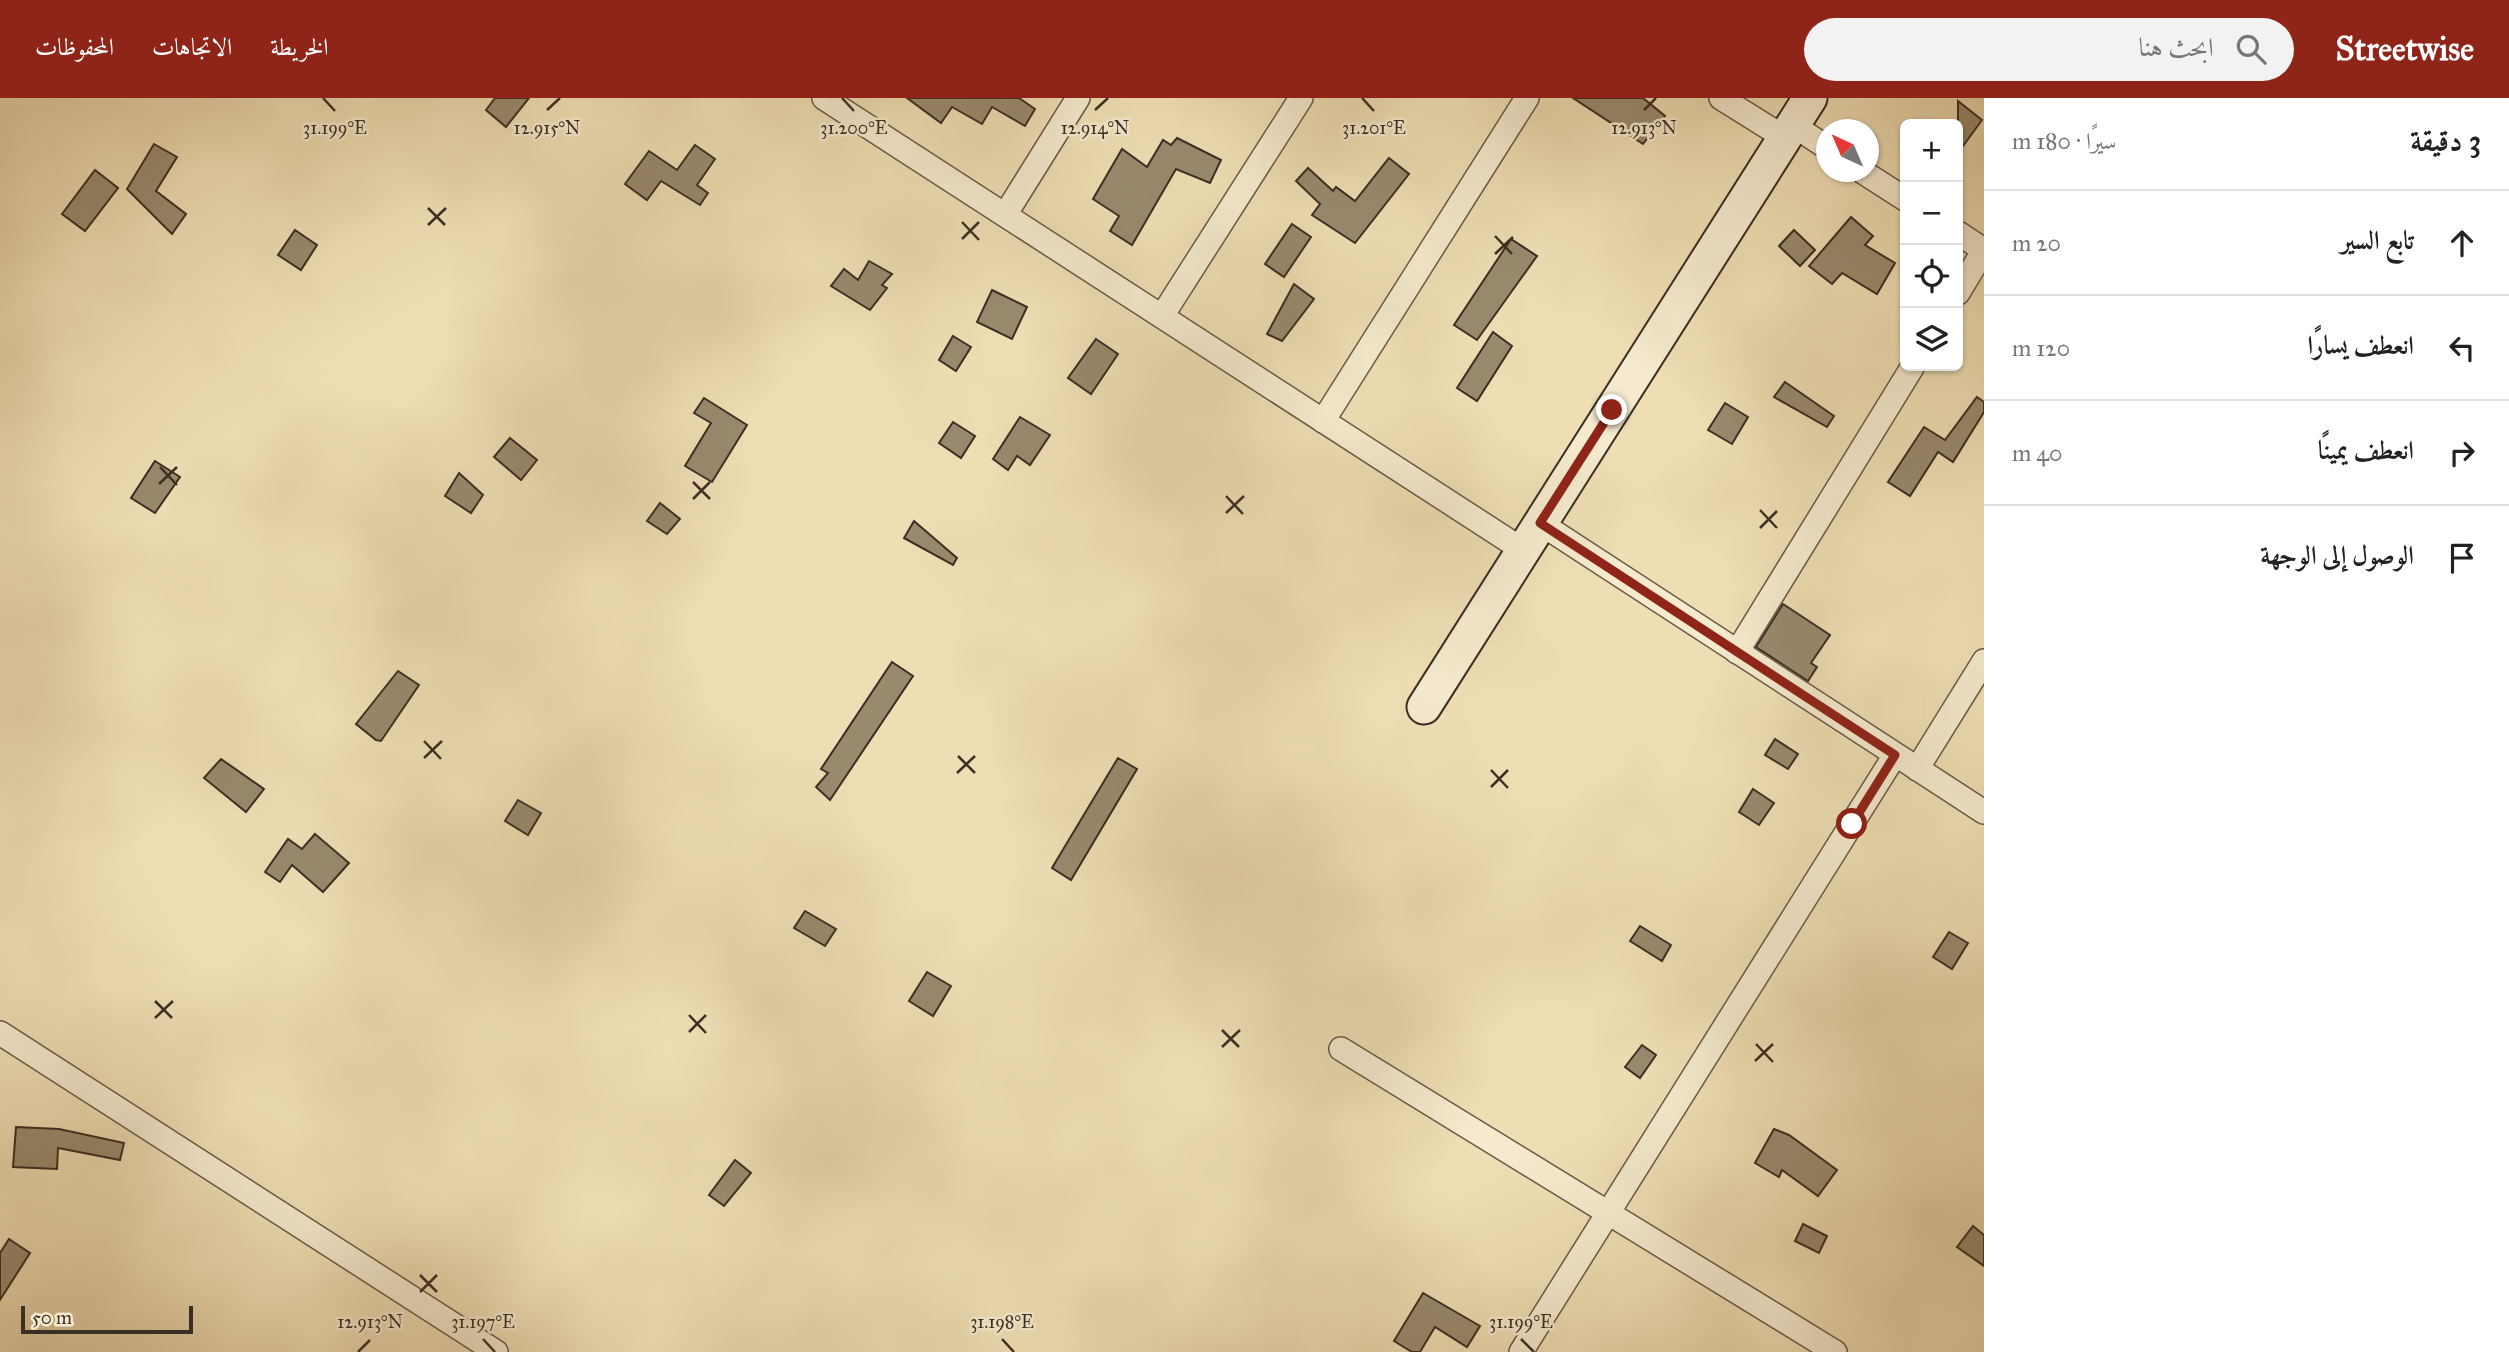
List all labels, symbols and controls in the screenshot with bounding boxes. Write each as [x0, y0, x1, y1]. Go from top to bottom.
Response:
search box [1804, 18, 2294, 81]
text: Streetwise [2336, 29, 2474, 69]
icon: search [2232, 30, 2270, 68]
text: ابحث هنا [2139, 31, 2214, 63]
text: المحفوظات [35, 32, 114, 62]
text: الاتجاهات [152, 32, 232, 62]
text: الخريطة [270, 32, 329, 62]
text: 31.199°E [303, 117, 367, 139]
text: 12.915°N [514, 117, 580, 139]
text: 31.200°E [820, 117, 888, 139]
text: 12.914°N [1061, 117, 1129, 139]
text: 31.201°E [1342, 117, 1406, 139]
text: 12.913°N [1611, 117, 1677, 139]
north arrow [1816, 119, 1879, 182]
map controls [1900, 119, 1963, 371]
button: + [1900, 119, 1963, 182]
text: 3 دقيقة [2410, 123, 2481, 159]
text: سيرًا · 180 m [2012, 127, 2117, 155]
button: − [1900, 182, 1963, 245]
text: تابع السير [2341, 224, 2414, 256]
icon: ahead [2443, 224, 2481, 262]
text: 20 m [2012, 229, 2061, 257]
button: locate [1900, 245, 1963, 308]
button: layers [1900, 308, 1963, 371]
text: انعطف يسارًا [2307, 329, 2414, 361]
icon: left [2443, 329, 2481, 367]
text: 120 m [2012, 334, 2070, 362]
route end [1596, 394, 1627, 425]
text: انعطف يمينًا [2318, 434, 2414, 466]
icon: right [2443, 434, 2481, 472]
text: 40 m [2012, 439, 2062, 467]
text: الوصول إلى الوجهة [2260, 539, 2414, 571]
icon: arrive [2443, 539, 2481, 577]
route start [1836, 808, 1867, 839]
scale bar [21, 1303, 192, 1335]
text: 50 m [32, 1306, 72, 1329]
text: 12.913°N [337, 1311, 403, 1333]
text: 31.197°E [451, 1311, 515, 1333]
text: 31.198°E [970, 1311, 1034, 1333]
text: 31.199°E [1489, 1311, 1553, 1333]

